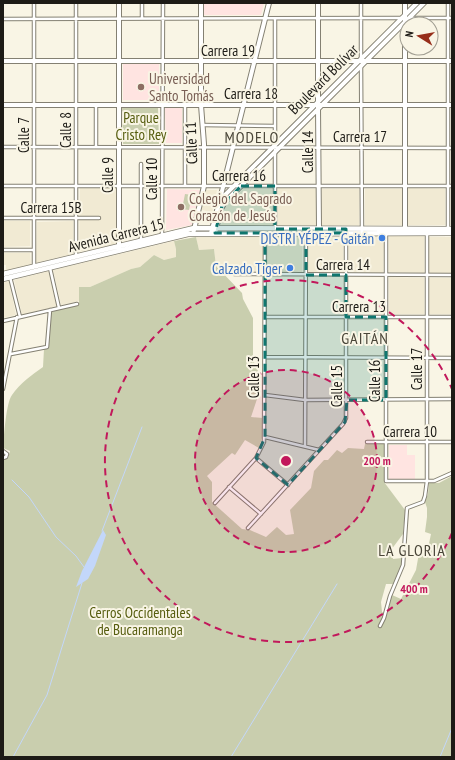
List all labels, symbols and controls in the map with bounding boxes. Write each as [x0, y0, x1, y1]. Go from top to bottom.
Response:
north arrow [399, 16, 439, 56]
text: N [402, 30, 417, 38]
street label: Boulevard Bolívar [284, 39, 363, 118]
street label: Carrera 19 [201, 41, 255, 60]
place label: Universidad Santo Tomás [149, 69, 214, 105]
marker: Universidad Santo Tomás [136, 82, 146, 92]
street label: Carrera 18 [224, 84, 278, 103]
park label: Parque Cristo Rey [116, 108, 167, 144]
street label: Calle 8 [56, 112, 75, 148]
street label: Calle 7 [14, 117, 33, 153]
street label: Calle 11 [181, 121, 201, 165]
district label: MODELO [225, 127, 279, 147]
street label: Carrera 17 [333, 127, 387, 146]
street label: Calle 14 [298, 130, 317, 173]
street label: Calle 9 [98, 157, 117, 193]
street label: Calle 10 [142, 157, 161, 200]
street label: Carrera 16 [212, 166, 266, 185]
place label: Colegio del Sagrado Corazón de Jesús [189, 189, 292, 225]
street label: Carrera 15B [21, 198, 81, 217]
marker: Colegio del Sagrado Corazón de Jesús [176, 202, 186, 212]
street label: Avenida Carrera 15 [66, 214, 166, 256]
place label: DISTRI YÉPEZ - Gaitán [260, 229, 374, 248]
marker: DISTRI YÉPEZ - Gaitán [377, 233, 387, 243]
street label: Carrera 14 [316, 255, 370, 274]
place label: Calzado Tiger [212, 259, 283, 278]
marker: Calzado Tiger [285, 263, 295, 273]
street label: Carrera 13 [332, 297, 386, 316]
district label: GAITÁN [341, 328, 389, 348]
street label: Calle 17 [407, 348, 426, 390]
street label: Calle 13 [244, 356, 263, 398]
street label: Calle 16 [365, 359, 384, 402]
street label: Calle 15 [327, 365, 346, 407]
street label: Carrera 10 [383, 422, 437, 441]
text: 200 m [363, 453, 391, 468]
centre of rings [279, 454, 293, 468]
district label: LA GLORIA [378, 540, 446, 560]
text: 400 m [400, 581, 428, 596]
park label: Cerros Occidentales de Bucaramanga [89, 603, 191, 639]

